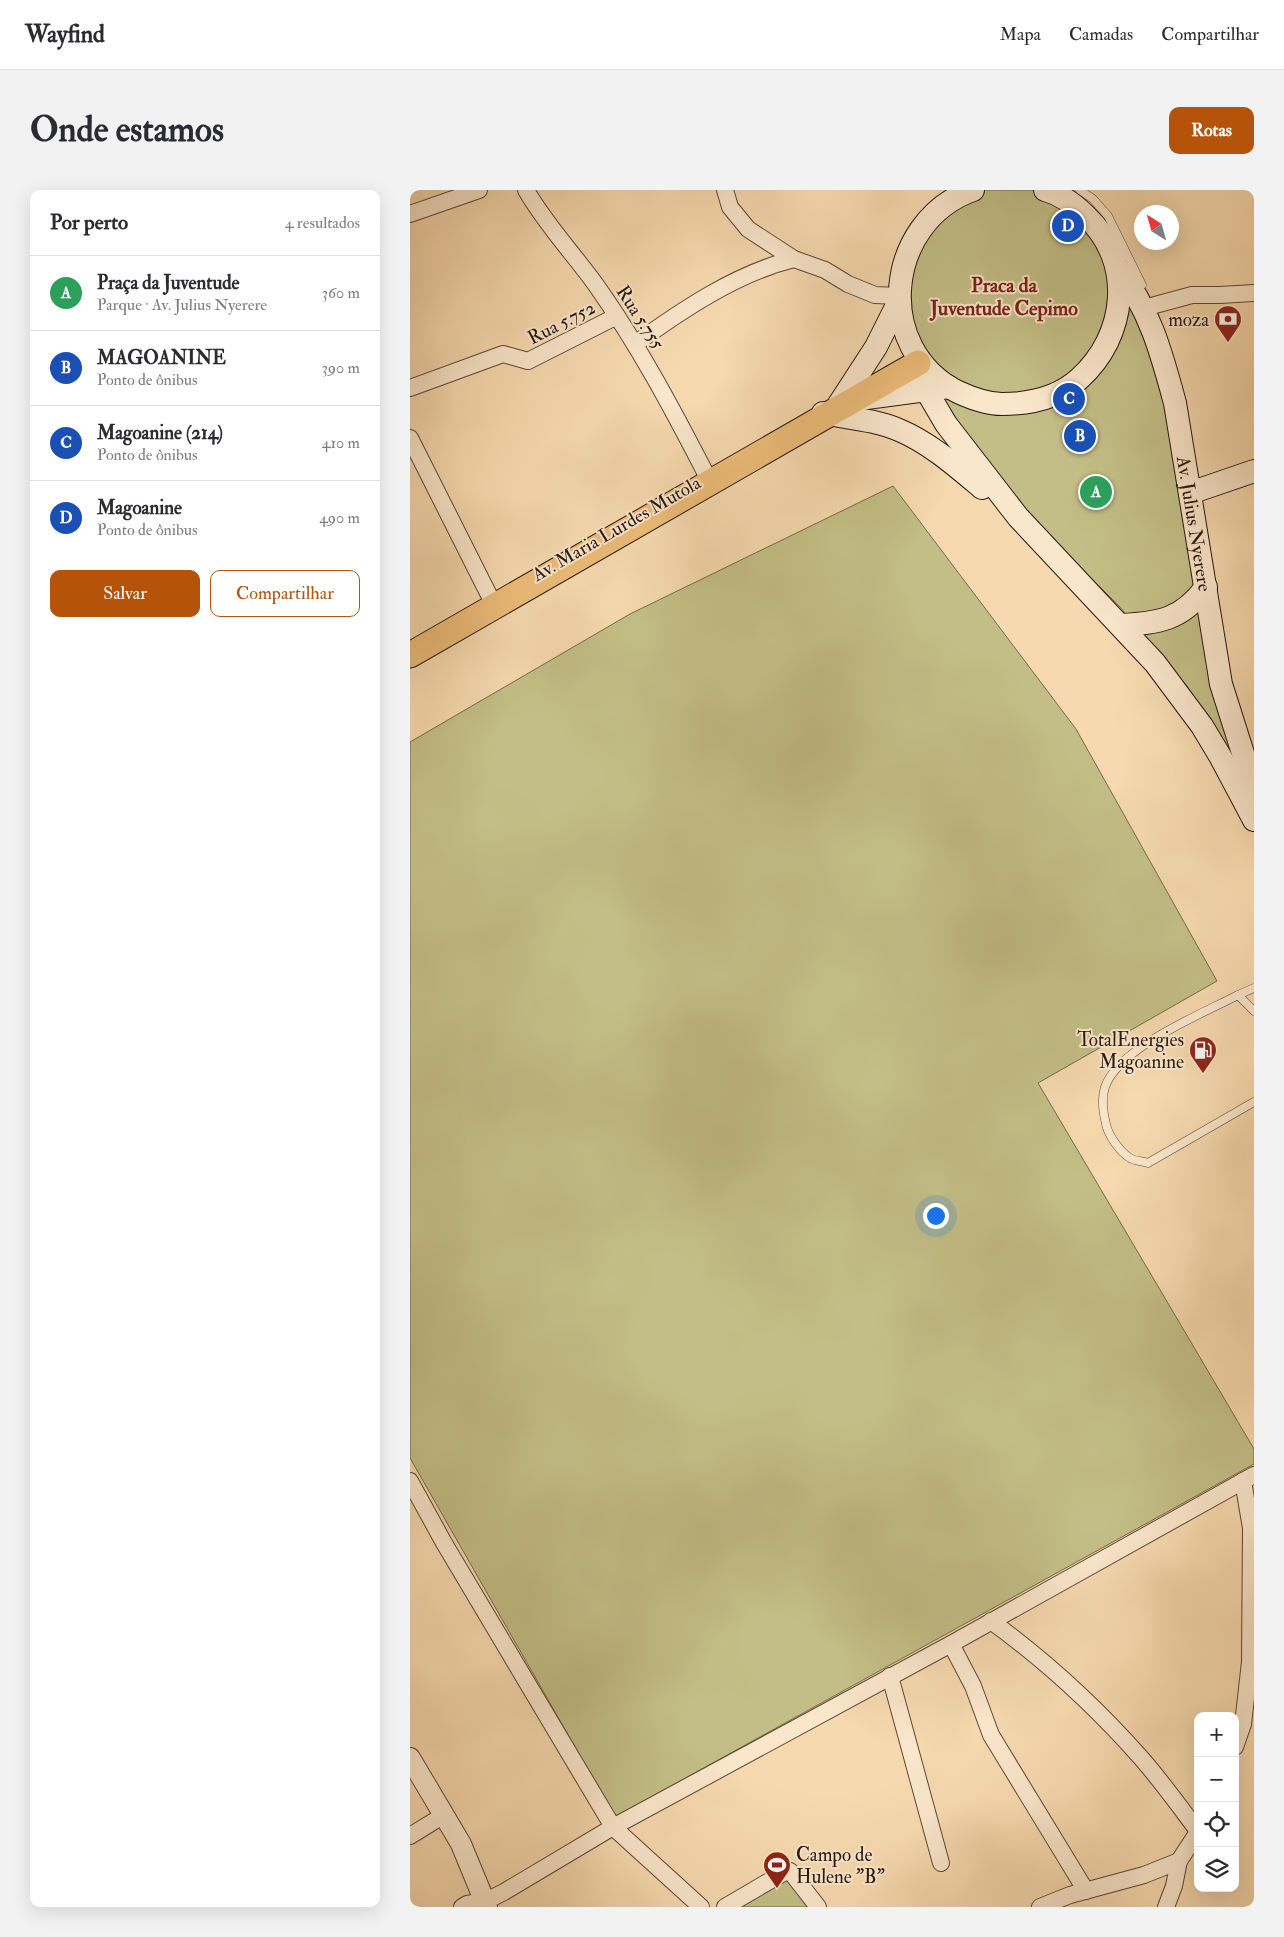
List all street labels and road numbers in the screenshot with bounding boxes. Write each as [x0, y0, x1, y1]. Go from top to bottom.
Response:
street label: Rua 5.755 [611, 281, 670, 355]
street label: Rua 5.752 [524, 296, 599, 350]
street label: Av. Julius Nyerere [1171, 453, 1217, 593]
street label: Av. Maria Lurdes Mutola [527, 471, 705, 588]

